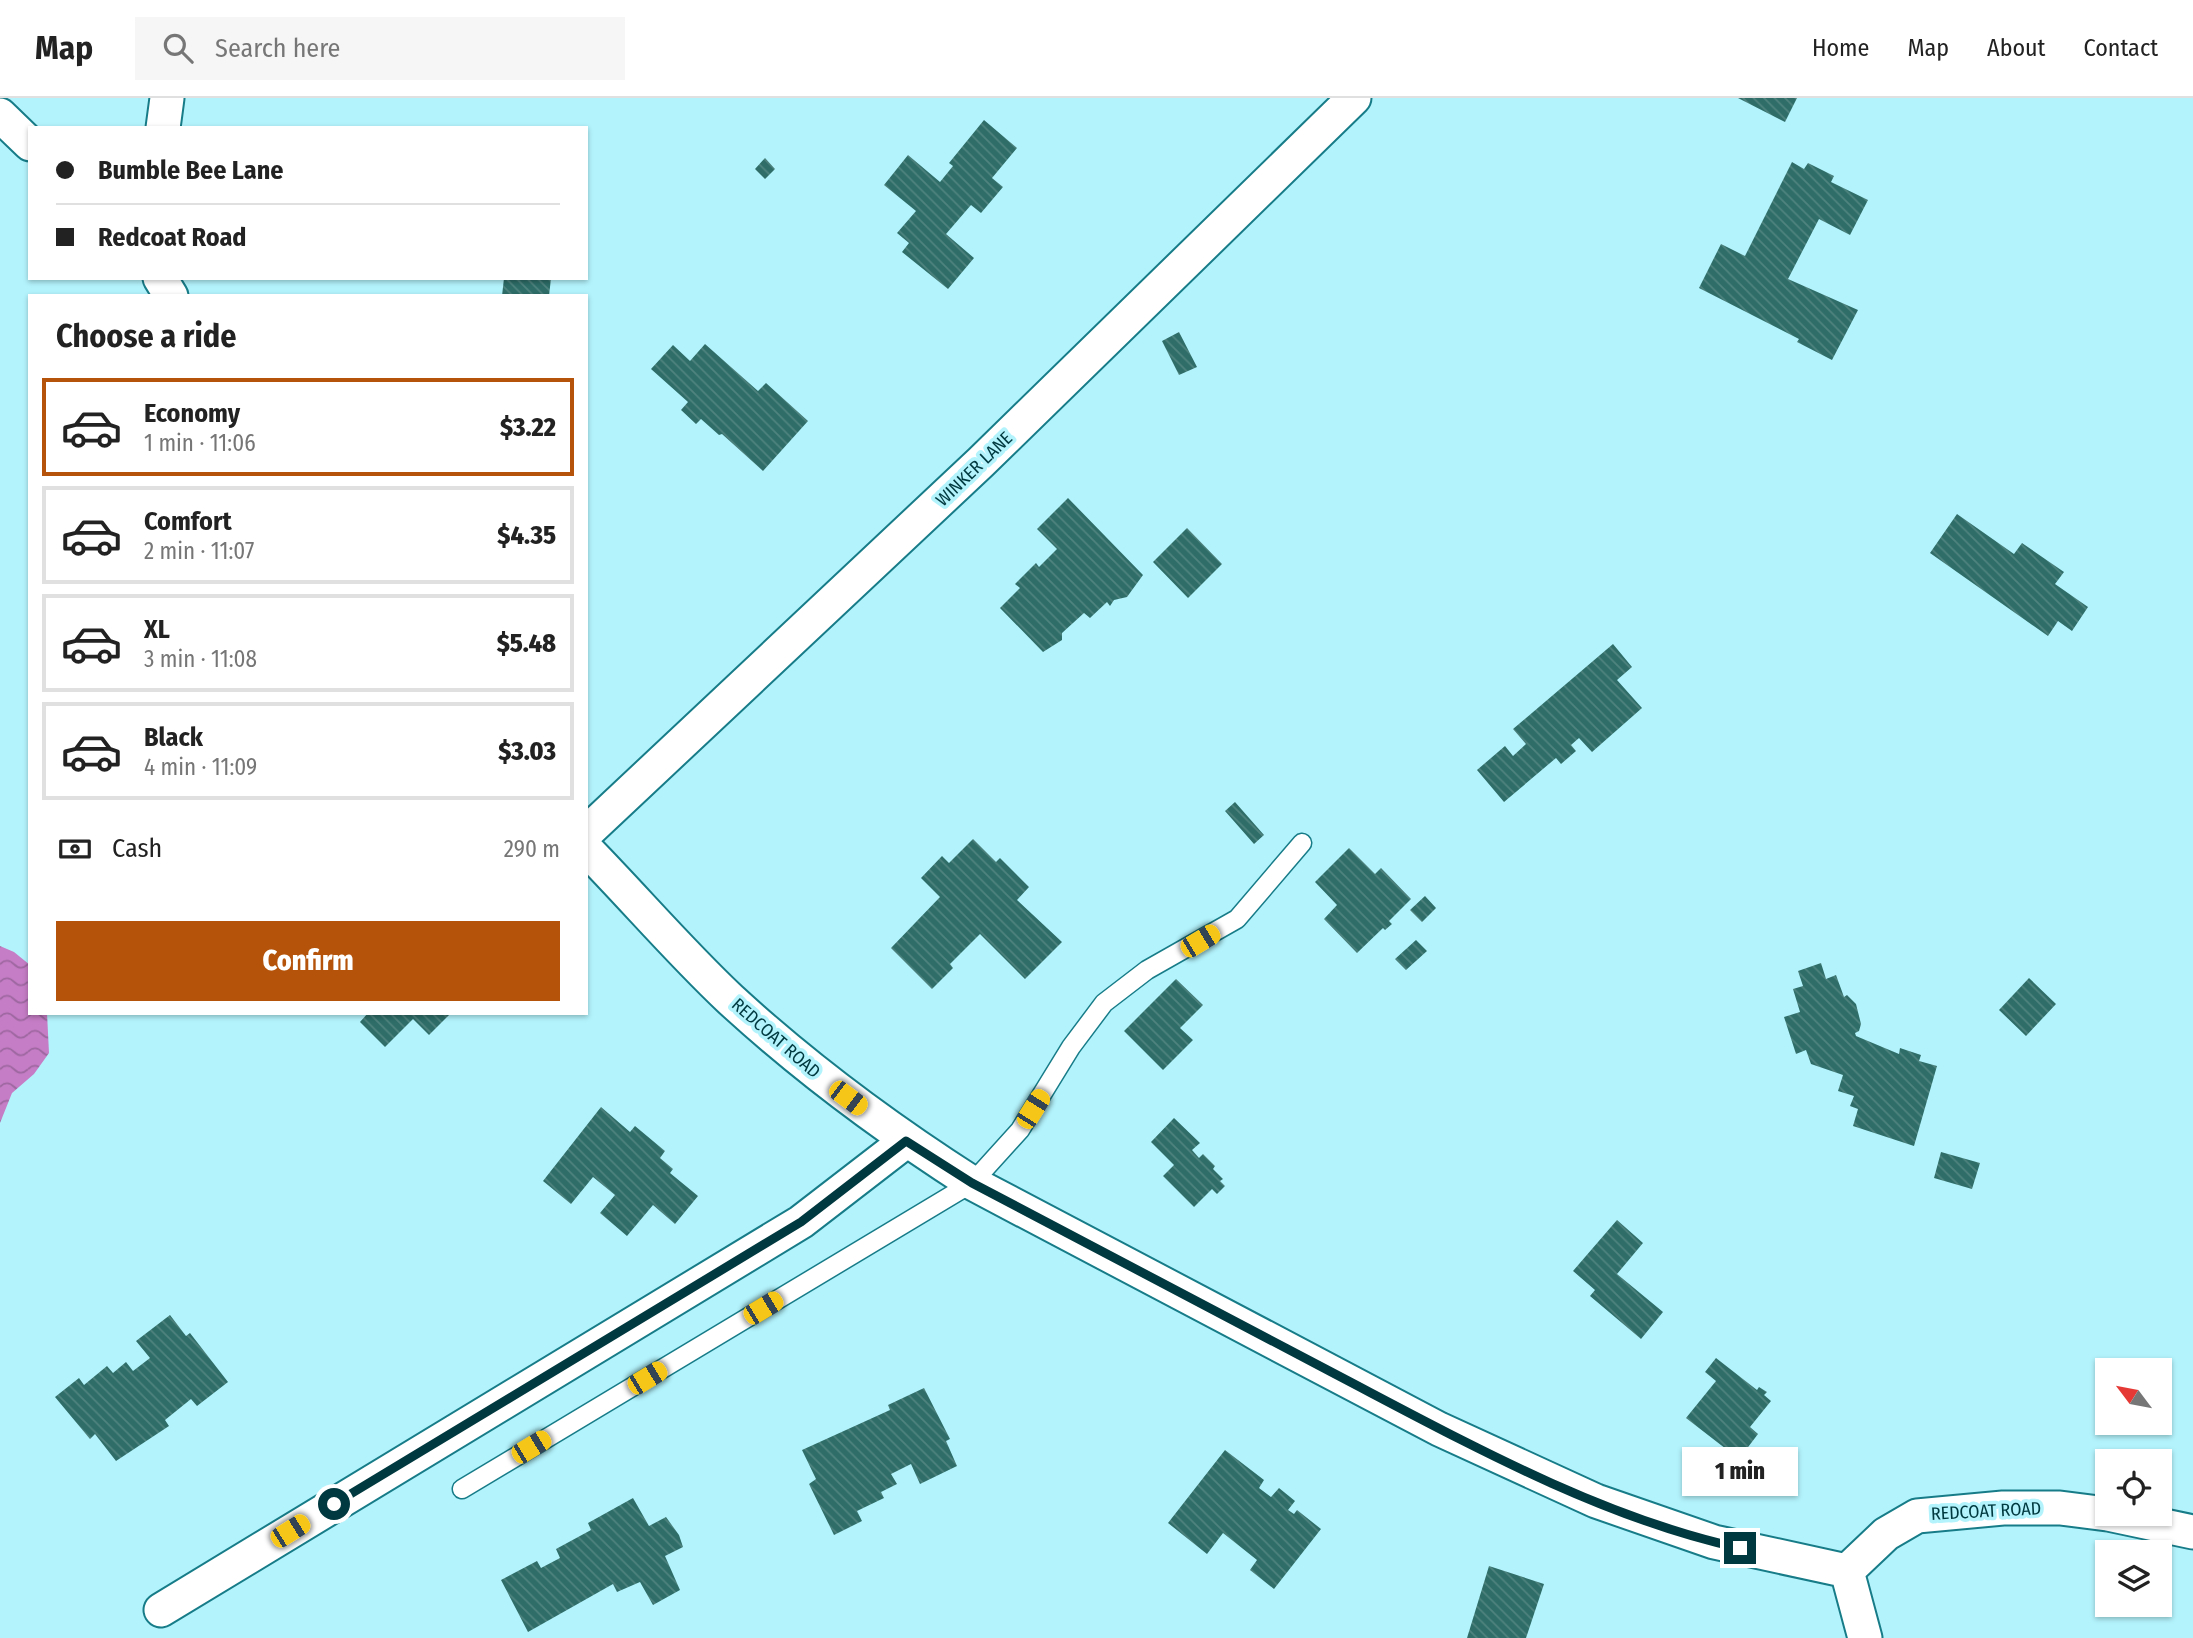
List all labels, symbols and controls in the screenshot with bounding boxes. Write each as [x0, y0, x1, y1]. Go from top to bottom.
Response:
search box [135, 17, 625, 80]
text: Map [35, 28, 93, 68]
icon: search [159, 29, 197, 67]
text: Search here [215, 33, 340, 64]
text: Home [1812, 34, 1869, 62]
text: Map [1907, 34, 1949, 62]
text: About [1987, 34, 2045, 62]
text: Contact [2083, 34, 2158, 62]
text: Bumble Bee Lane [98, 155, 284, 186]
text: Redcoat Road [98, 222, 247, 253]
text: Choose a ride [56, 317, 237, 355]
icon: car [60, 396, 123, 459]
text: Economy [144, 398, 240, 429]
text: $3.22 [500, 412, 556, 443]
street label: WINKER LANE [931, 427, 1017, 511]
text: 1 min · 11:06 [144, 429, 256, 457]
icon: car [60, 504, 123, 567]
text: Comfort [144, 506, 232, 537]
text: $4.35 [497, 520, 556, 551]
text: 2 min · 11:07 [144, 537, 254, 565]
icon: car [60, 612, 123, 675]
text: XL [144, 614, 170, 645]
text: $5.48 [497, 628, 556, 659]
text: 3 min · 11:08 [144, 645, 257, 673]
icon: car [60, 720, 123, 783]
text: Black [144, 722, 203, 753]
text: $3.03 [498, 736, 556, 767]
text: 4 min · 11:09 [144, 753, 257, 781]
icon: cash [56, 830, 94, 868]
text: Cash [112, 833, 162, 864]
text: 290 m [504, 835, 560, 863]
button: Confirm [56, 921, 560, 1001]
car [1177, 921, 1224, 961]
street label: REDCOAT ROAD [727, 993, 825, 1083]
car [825, 1077, 872, 1119]
car [1013, 1086, 1054, 1132]
car [740, 1288, 787, 1328]
car [624, 1358, 671, 1398]
north arrow [2095, 1358, 2172, 1435]
map controls [2095, 1358, 2172, 1617]
car [508, 1427, 555, 1467]
callout: 1 min [1682, 1446, 1798, 1496]
button: locate [2095, 1449, 2172, 1526]
text: 1 min [1715, 1457, 1765, 1485]
route start [318, 1488, 350, 1520]
street label: REDCOAT ROAD [1930, 1497, 2042, 1525]
car [267, 1511, 314, 1551]
route end [1724, 1532, 1756, 1564]
button: layers [2095, 1540, 2172, 1617]

